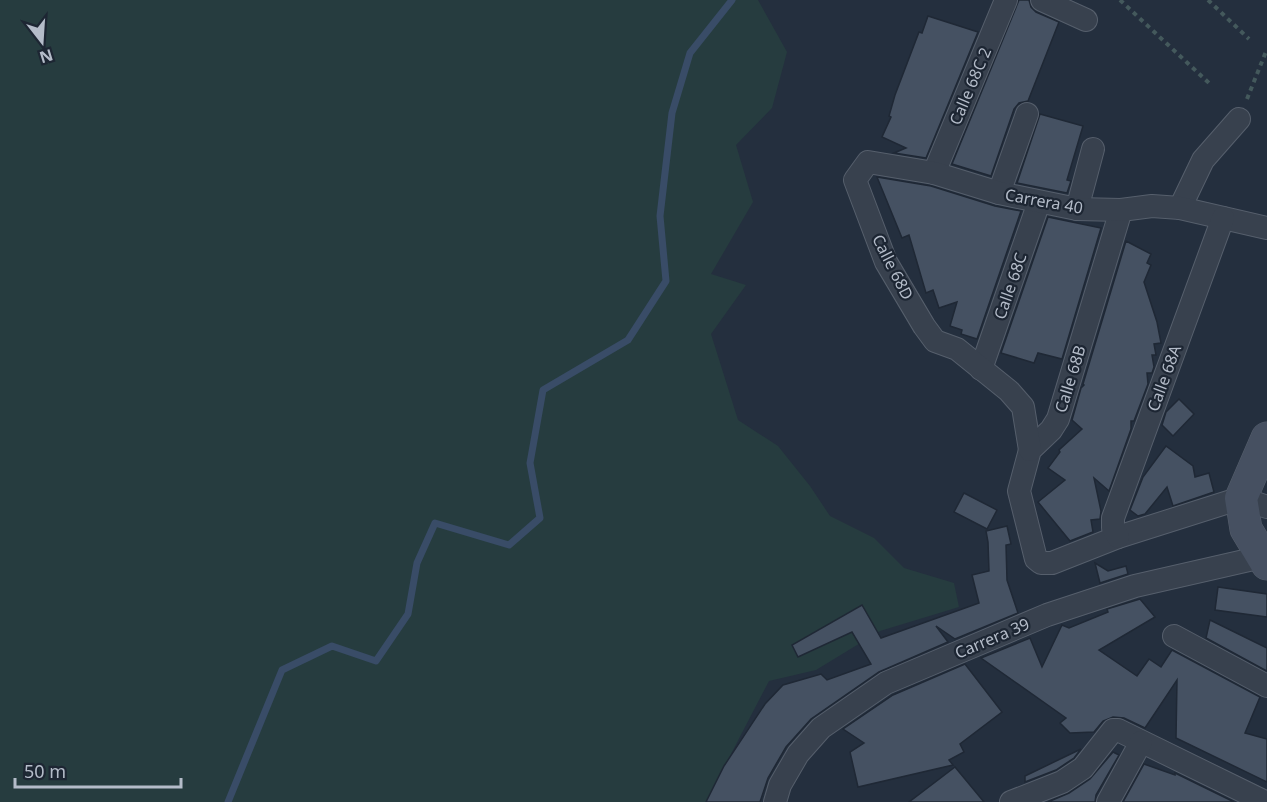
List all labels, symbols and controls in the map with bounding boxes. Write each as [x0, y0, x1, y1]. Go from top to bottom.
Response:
north arrow [12, 12, 72, 72]
text: N [37, 44, 56, 69]
street label: Calle 68C 2 [944, 44, 996, 128]
street label: Carrera 40 [1003, 183, 1085, 219]
street label: Calle 68D [867, 231, 919, 303]
street label: Calle 68C [988, 250, 1032, 322]
street label: Calle 68A [1142, 341, 1186, 414]
street label: Calle 68B [1049, 343, 1091, 415]
street label: Carrera 39 [951, 612, 1033, 664]
scale bar [15, 751, 182, 789]
text: 50 m [24, 759, 66, 783]

